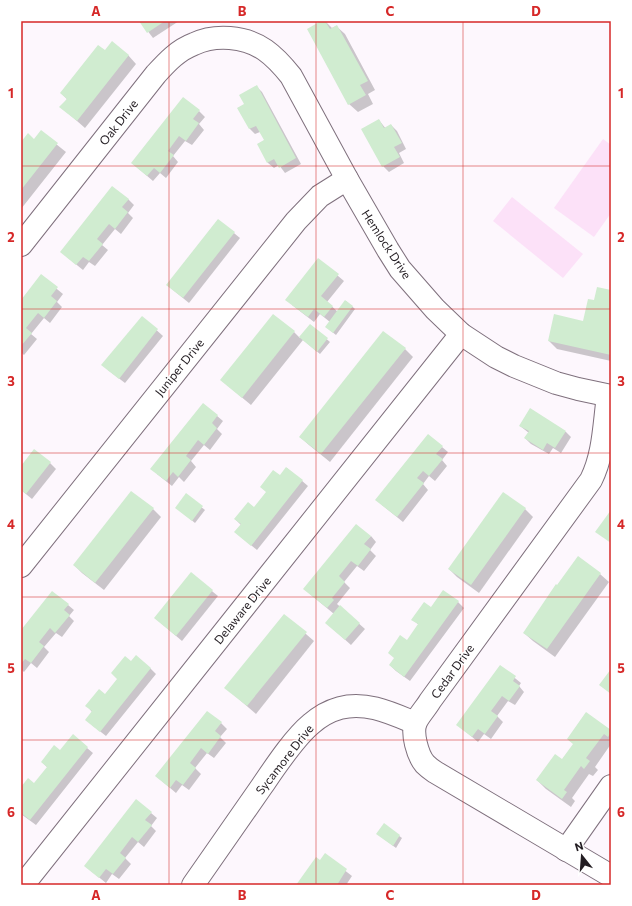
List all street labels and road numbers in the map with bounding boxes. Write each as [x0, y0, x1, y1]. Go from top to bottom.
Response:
street label: Oak Drive [96, 96, 140, 148]
street label: Hemlock Drive [359, 207, 415, 281]
street label: Juniper Drive [152, 336, 207, 399]
street label: Delaware Drive [211, 574, 273, 646]
street label: Cedar Drive [428, 641, 476, 701]
street label: Sycamore Drive [252, 721, 316, 797]

